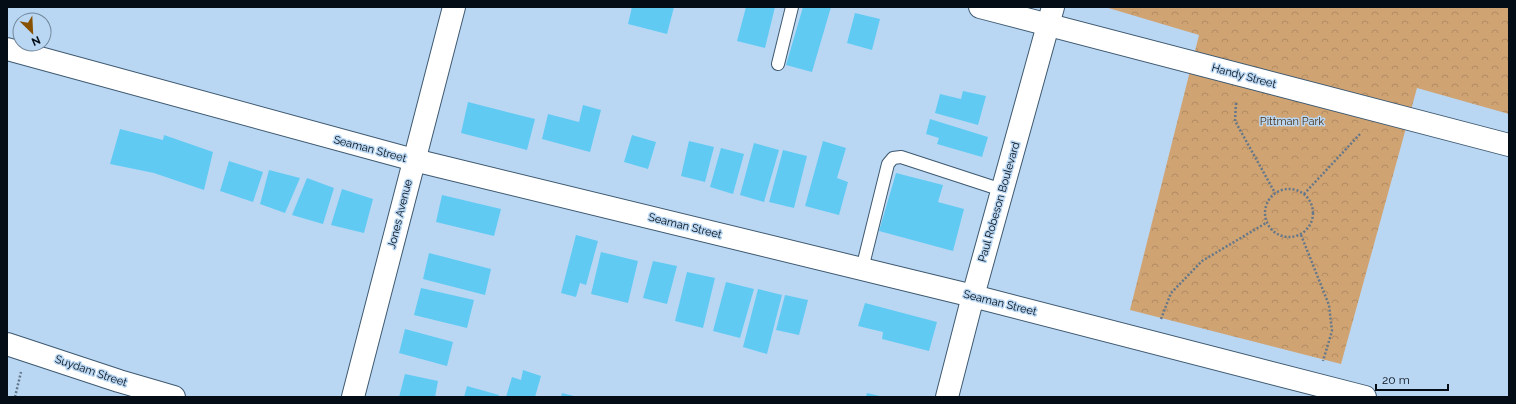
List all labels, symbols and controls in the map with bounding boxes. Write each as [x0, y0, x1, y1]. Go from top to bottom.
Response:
north arrow [12, 12, 52, 52]
text: N [29, 33, 42, 48]
street label: Handy Street [1210, 61, 1278, 91]
park label: Pittman Park [1260, 115, 1324, 128]
street label: Seaman Street [332, 133, 408, 165]
street label: Paul Robeson Boulevard [976, 140, 1022, 264]
street label: Jones Avenue [385, 177, 415, 250]
street label: Seaman Street [647, 211, 723, 241]
street label: Seaman Street [962, 288, 1038, 318]
street label: Suydam Street [53, 353, 129, 389]
scale bar [1376, 366, 1448, 392]
text: 20 m [1382, 373, 1410, 387]

